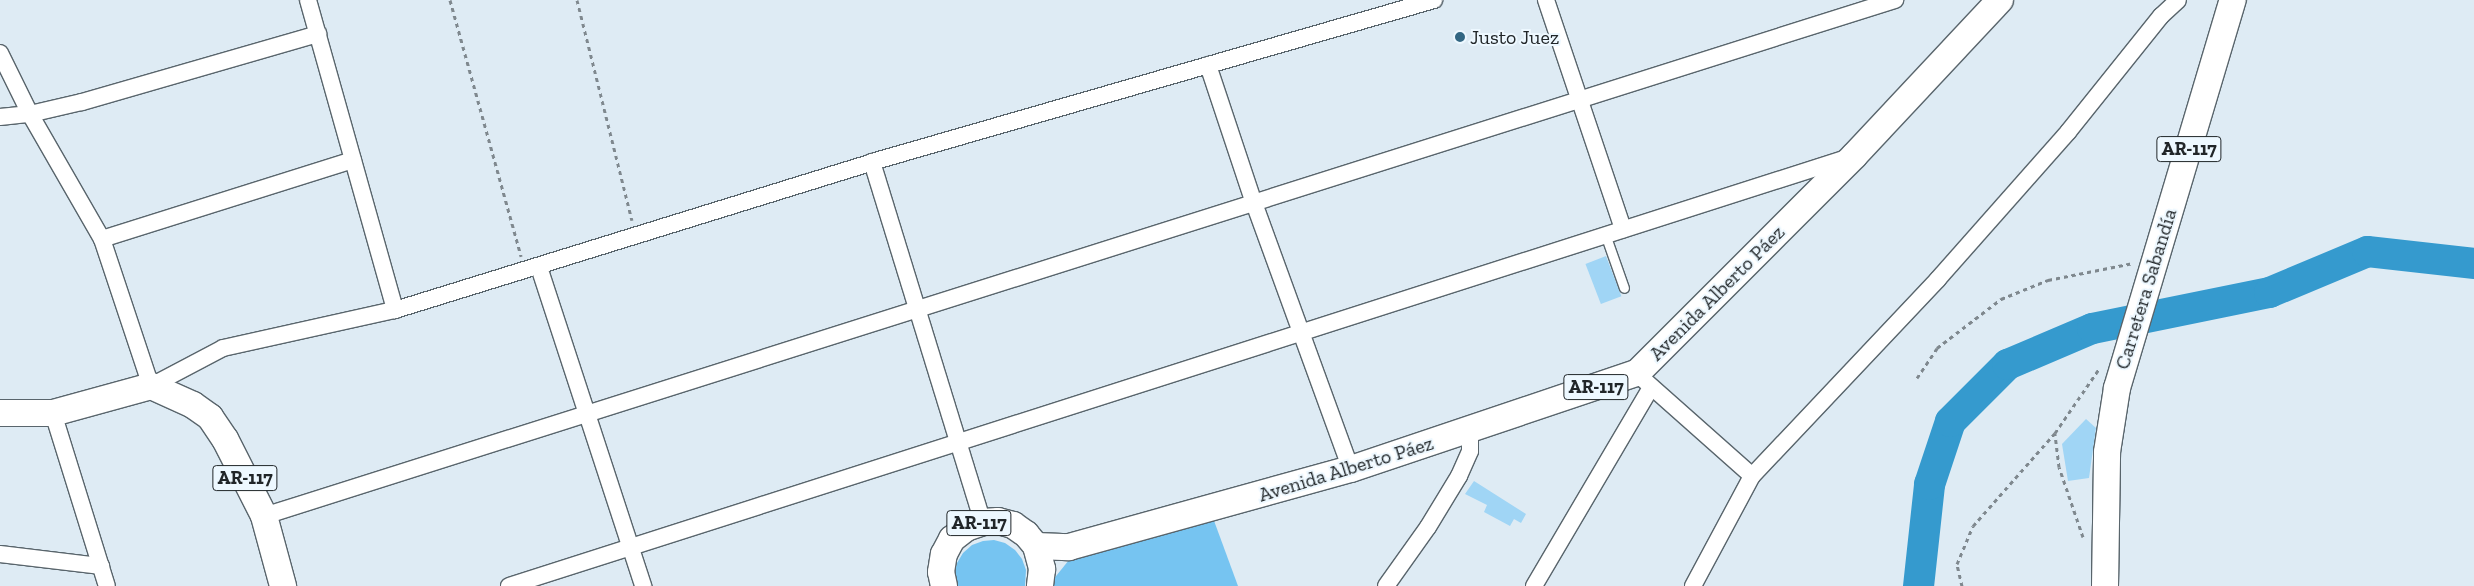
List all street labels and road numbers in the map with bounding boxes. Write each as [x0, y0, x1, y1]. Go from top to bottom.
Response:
road number: AR-117 [2155, 132, 2223, 166]
street label: Carretera Sabandía [2110, 206, 2182, 372]
street label: Avenida Alberto Páez [1644, 220, 1790, 366]
road number: AR-117 [1562, 371, 1630, 404]
street label: Avenida Alberto Páez [1255, 431, 1437, 507]
road number: AR-117 [211, 462, 279, 494]
road number: AR-117 [945, 506, 1013, 540]

